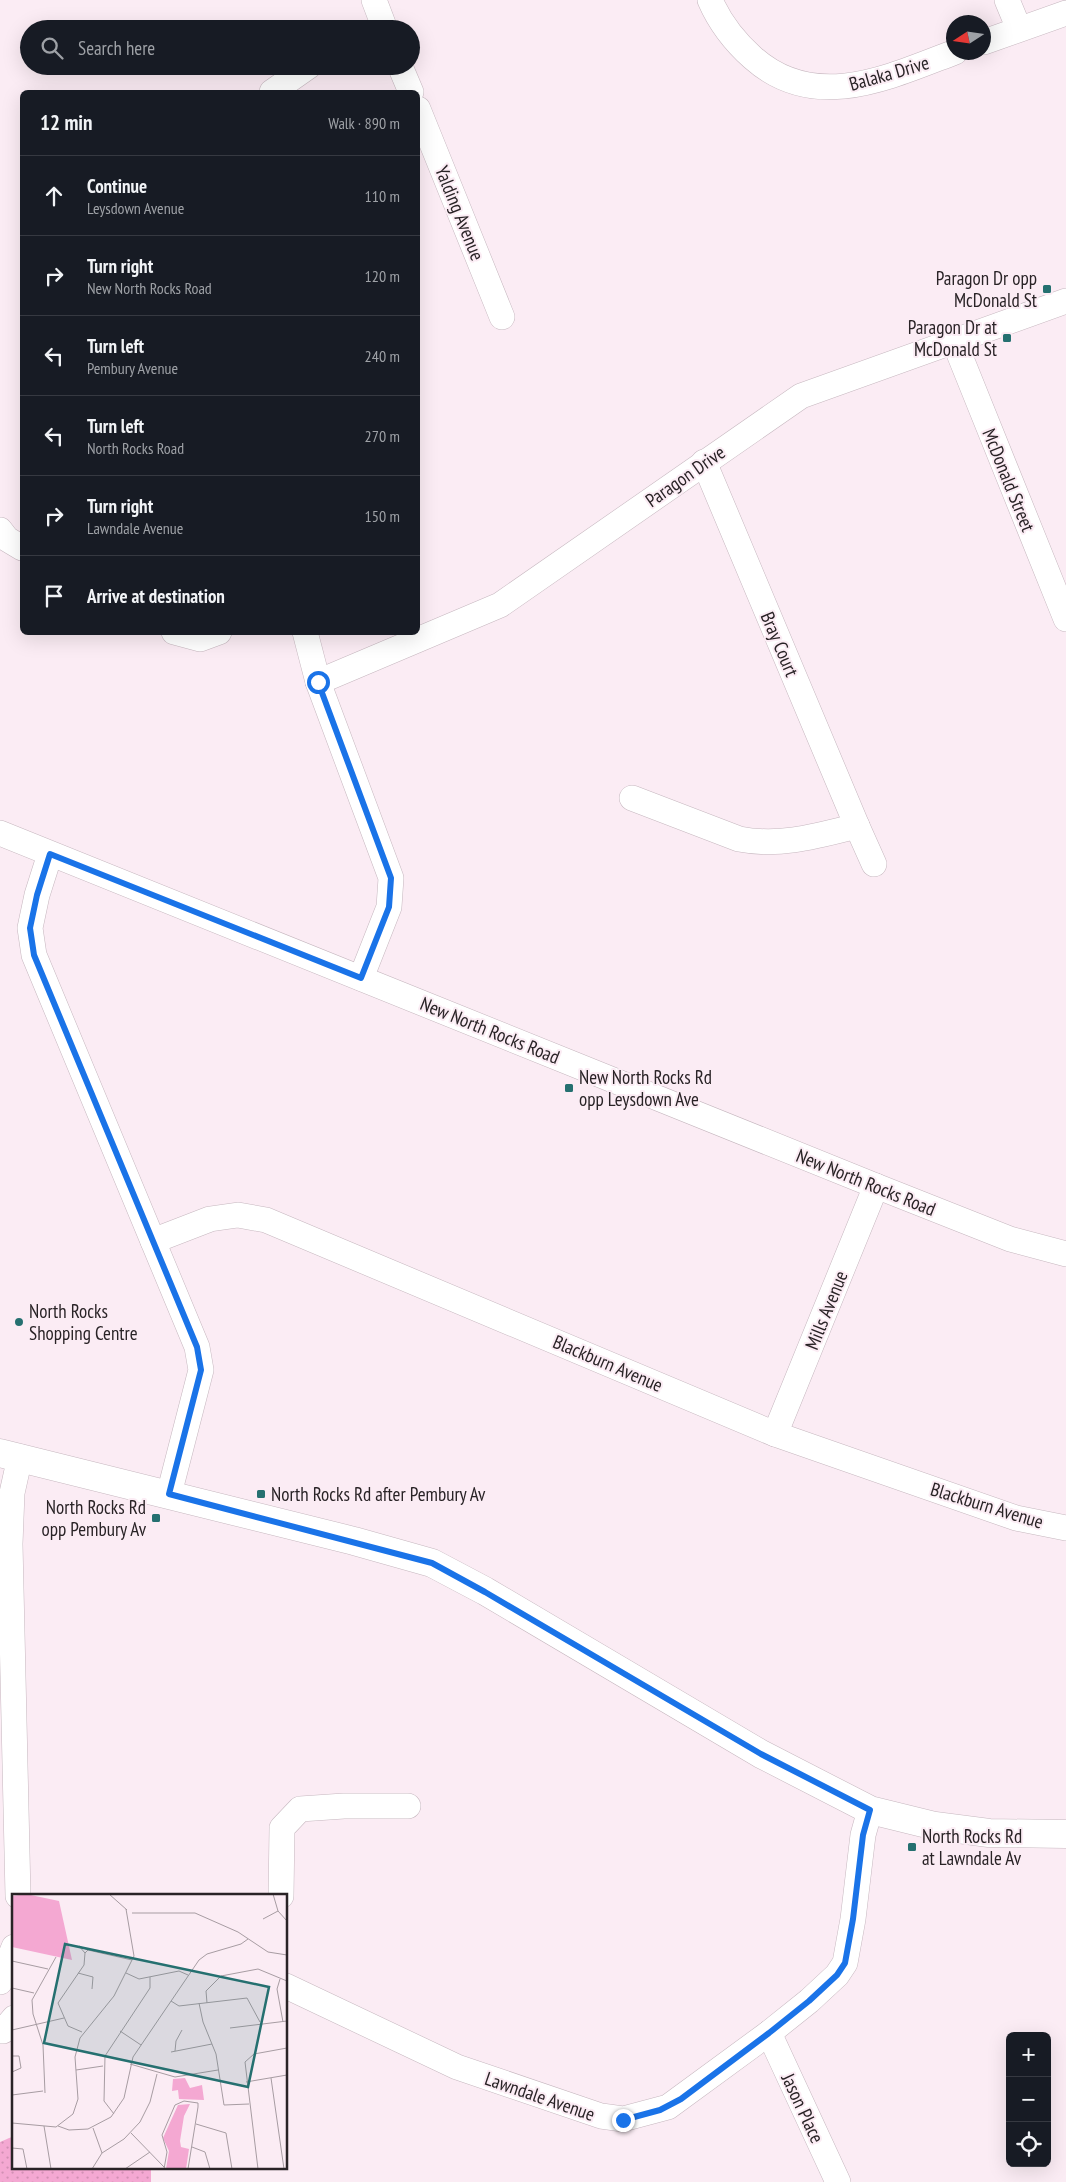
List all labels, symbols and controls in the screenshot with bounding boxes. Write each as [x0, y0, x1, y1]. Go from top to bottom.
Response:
north arrow [946, 15, 991, 60]
search box [20, 20, 420, 75]
icon: search [38, 34, 66, 62]
text: Search here [78, 36, 155, 60]
street label: Balaka Drive [846, 50, 932, 96]
text: 12 min [40, 109, 92, 136]
text: Walk · 890 m [328, 113, 400, 133]
street label: Yalding Avenue [430, 162, 490, 264]
text: Continue [87, 174, 147, 198]
icon: ahead [40, 182, 68, 210]
text: 110 m [365, 186, 400, 206]
text: Leysdown Avenue [87, 198, 184, 218]
text: Turn right [87, 254, 153, 278]
icon: right [40, 262, 68, 290]
text: 120 m [365, 266, 400, 286]
place label: Paragon Dr opp McDonald St [936, 266, 1038, 312]
text: New North Rocks Road [87, 278, 212, 298]
marker: Paragon Dr opp McDonald St [1041, 283, 1053, 295]
place label: Paragon Dr at McDonald St [908, 315, 998, 361]
marker: Paragon Dr at McDonald St [1001, 332, 1013, 344]
text: Turn left [87, 334, 144, 358]
icon: left [40, 342, 68, 370]
text: 240 m [365, 346, 400, 366]
text: Pembury Avenue [87, 358, 178, 378]
text: Turn left [87, 414, 144, 438]
icon: left [40, 422, 68, 450]
street label: McDonald Street [977, 425, 1041, 536]
text: 270 m [365, 426, 400, 446]
text: North Rocks Road [87, 438, 184, 458]
street label: Paragon Drive [641, 440, 730, 512]
text: Turn right [87, 494, 153, 518]
icon: right [40, 502, 68, 530]
text: 150 m [365, 506, 400, 526]
text: Lawndale Avenue [87, 518, 183, 538]
icon: arrive [40, 582, 68, 610]
text: Arrive at destination [87, 584, 225, 608]
street label: Bray Court [756, 608, 805, 681]
route start [307, 671, 330, 694]
street label: New North Rocks Road [417, 991, 563, 1069]
place label: New North Rocks Rd opp Leysdown Ave [579, 1065, 712, 1111]
marker: New North Rocks Rd opp Leysdown Ave [563, 1082, 575, 1094]
street label: New North Rocks Road [793, 1143, 939, 1221]
street label: Mills Avenue [799, 1267, 853, 1353]
place label: North Rocks Shopping Centre [29, 1299, 138, 1345]
marker: North Rocks Shopping Centre [13, 1316, 25, 1328]
street label: Blackburn Avenue [550, 1329, 667, 1397]
street label: Blackburn Avenue [928, 1476, 1046, 1534]
place label: North Rocks Rd after Pembury Av [271, 1482, 486, 1506]
marker: North Rocks Rd after Pembury Av [255, 1488, 267, 1500]
place label: North Rocks Rd opp Pembury Av [41, 1495, 147, 1541]
marker: North Rocks Rd opp Pembury Av [150, 1512, 162, 1524]
place label: North Rocks Rd at Lawndale Av [922, 1824, 1022, 1870]
marker: North Rocks Rd at Lawndale Av [906, 1841, 918, 1853]
inset map [12, 1894, 288, 2170]
map controls [1006, 2032, 1051, 2167]
button: + [1006, 2032, 1051, 2077]
street label: Lawndale Avenue [482, 2066, 598, 2126]
street label: Jason Place [776, 2068, 830, 2147]
button: − [1006, 2077, 1051, 2122]
route end [612, 2109, 635, 2132]
button: locate [1006, 2122, 1051, 2167]

